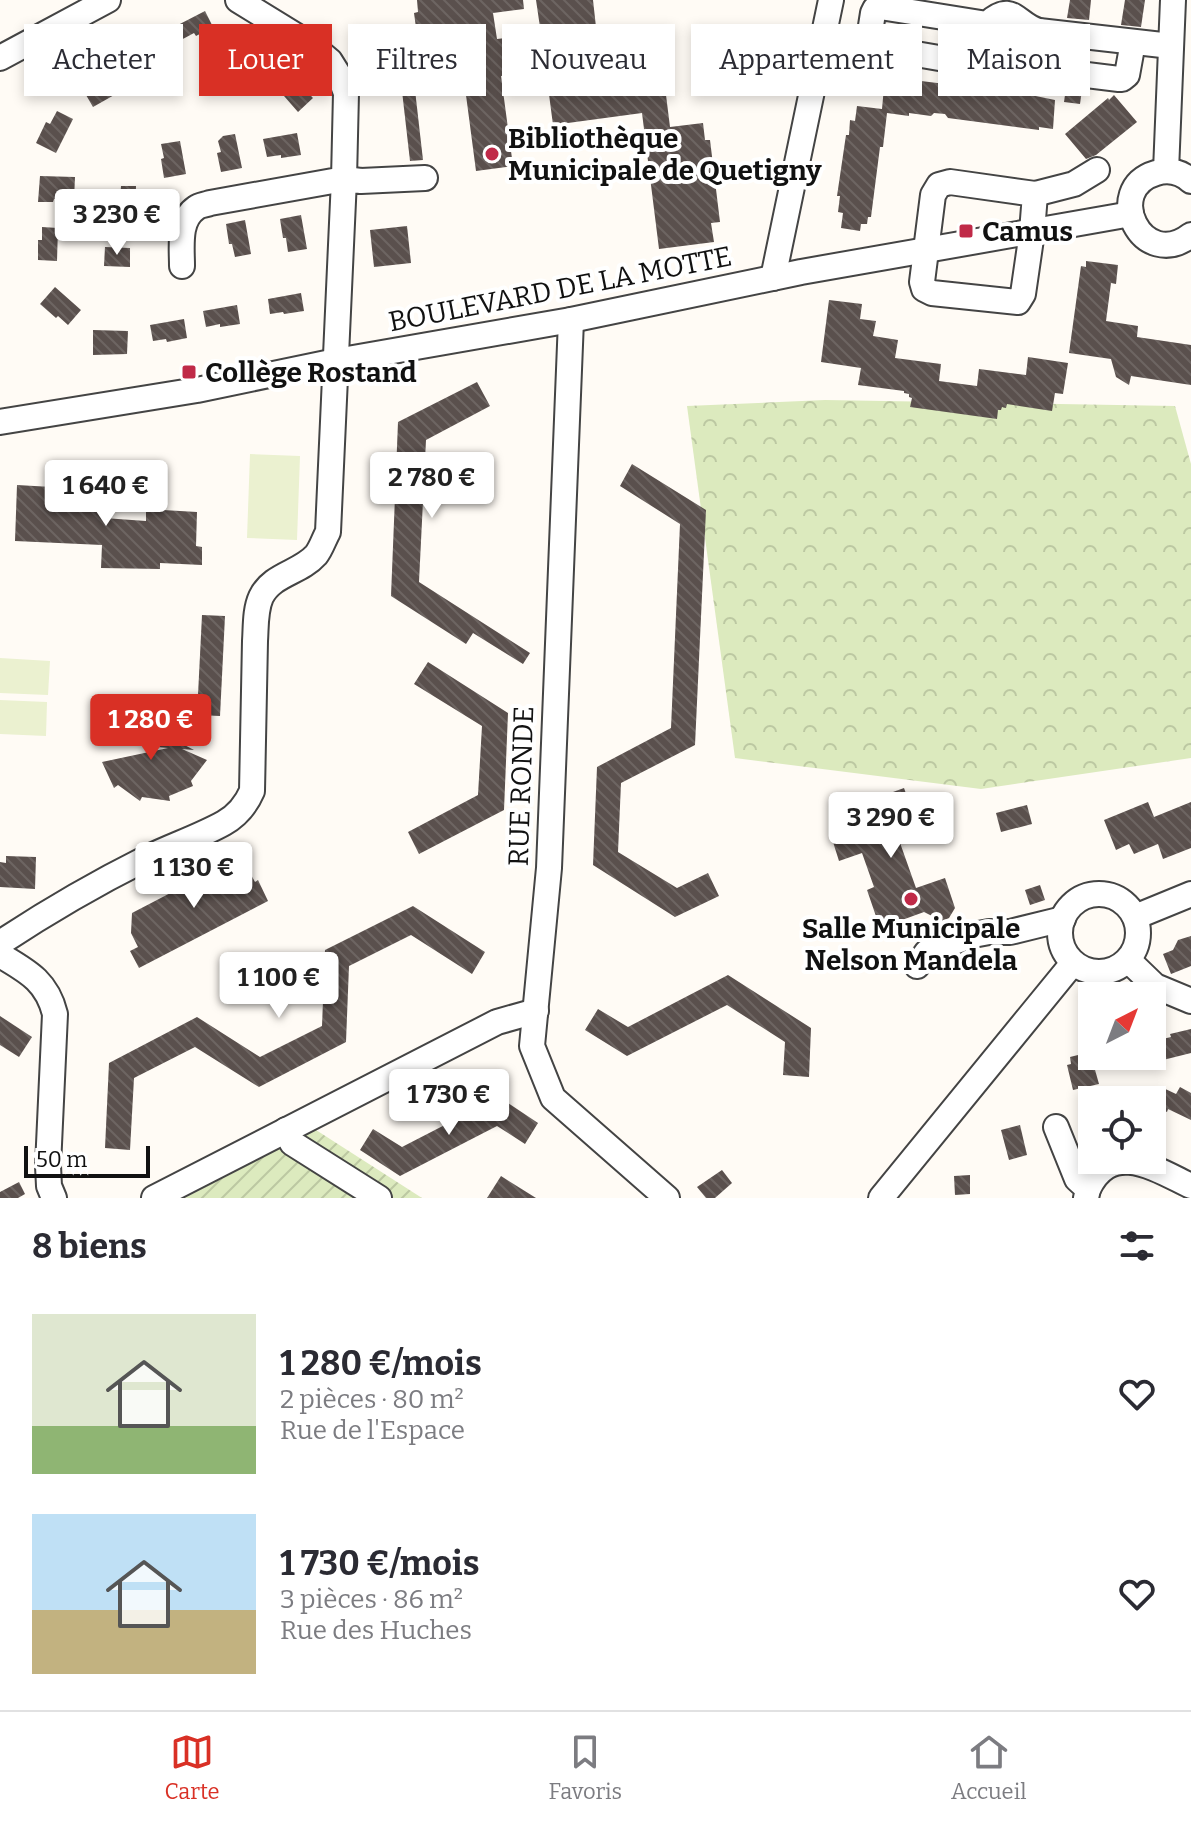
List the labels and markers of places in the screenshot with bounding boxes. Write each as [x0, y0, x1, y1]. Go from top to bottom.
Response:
place label: Bibliothèque Municipale de Quetigny [508, 122, 822, 187]
marker: Bibliothèque Municipale de Quetigny [483, 145, 501, 163]
pin: 3 230 € [43, 189, 191, 257]
place label: Camus [982, 215, 1073, 248]
marker: Camus [957, 222, 975, 240]
place label: Collège Rostand [205, 356, 417, 389]
marker: Collège Rostand [180, 363, 198, 381]
pin: 2 780 € [358, 452, 506, 520]
pin: 1 640 € [32, 460, 180, 528]
pin: 1 280 € [77, 694, 225, 762]
pin: 3 290 € [817, 792, 965, 860]
pin: 1 130 € [120, 842, 268, 910]
marker: Salle Municipale Nelson Mandela [902, 890, 920, 908]
place label: Salle Municipale Nelson Mandela [802, 912, 1020, 977]
pin: 1 100 € [205, 952, 353, 1020]
pin: 1 730 € [375, 1069, 523, 1137]

